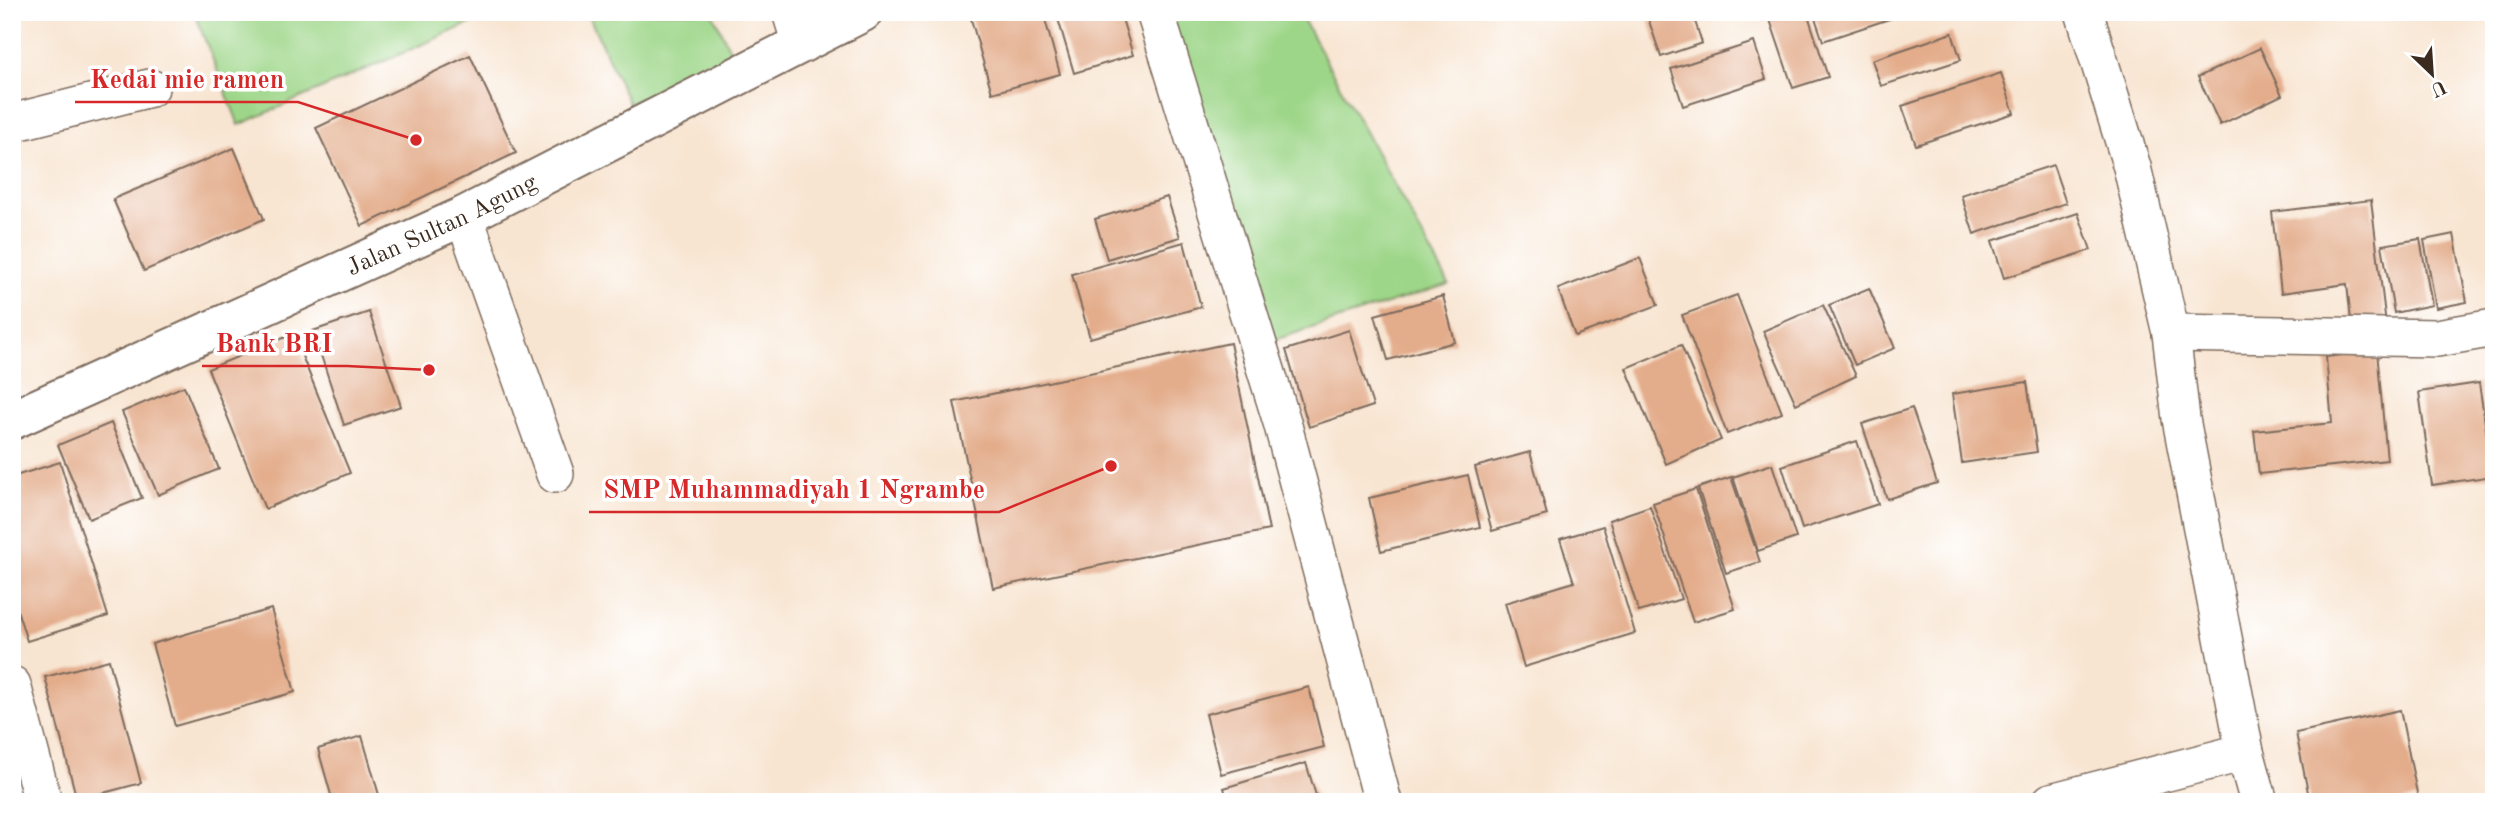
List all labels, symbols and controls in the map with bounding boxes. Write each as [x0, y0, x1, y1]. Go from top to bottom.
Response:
north arrow [2398, 38, 2468, 108]
callout: Kedai mie ramen [75, 55, 298, 102]
text: Kedai mie ramen [90, 68, 284, 94]
text: U [2427, 75, 2449, 99]
street label: Jalan Sultan Agung [344, 171, 541, 281]
callout: Bank BRI [202, 319, 347, 366]
text: Bank BRI [216, 332, 332, 358]
callout: SMP Muhammadiyah 1 Ngrambe [589, 465, 999, 512]
text: SMP Muhammadiyah 1 Ngrambe [603, 478, 985, 504]

